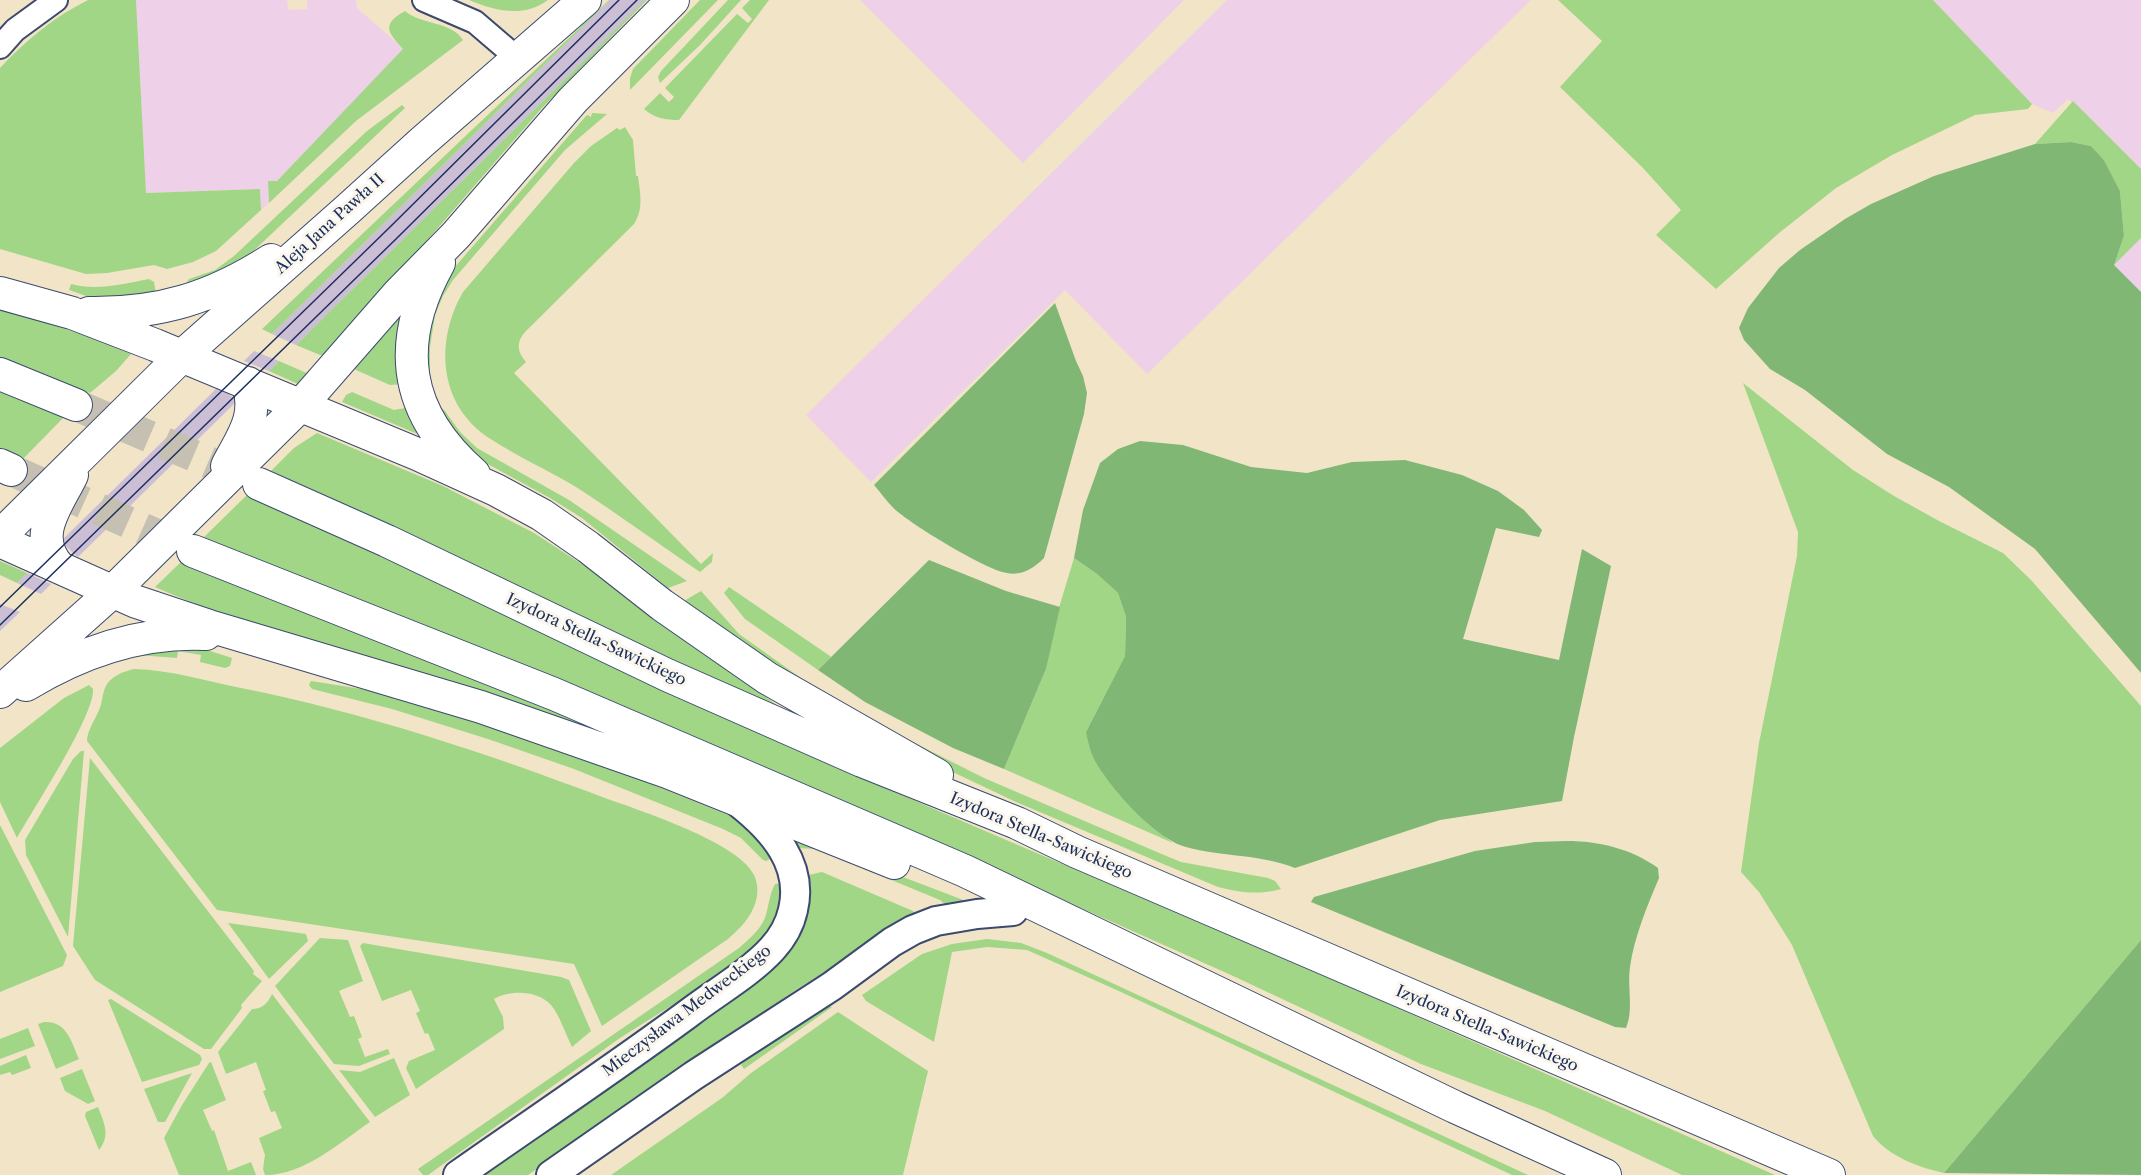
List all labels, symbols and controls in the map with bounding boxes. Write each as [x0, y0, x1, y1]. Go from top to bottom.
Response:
street label: Aleja Jana Pawła II [271, 170, 389, 278]
street label: Izydora Stella-Sawickiego [503, 590, 689, 690]
street label: Izydora Stella-Sawickiego [947, 789, 1135, 883]
street label: Mieczysława Medweckiego [599, 941, 775, 1081]
street label: Izydora Stella-Sawickiego [1393, 982, 1581, 1076]

